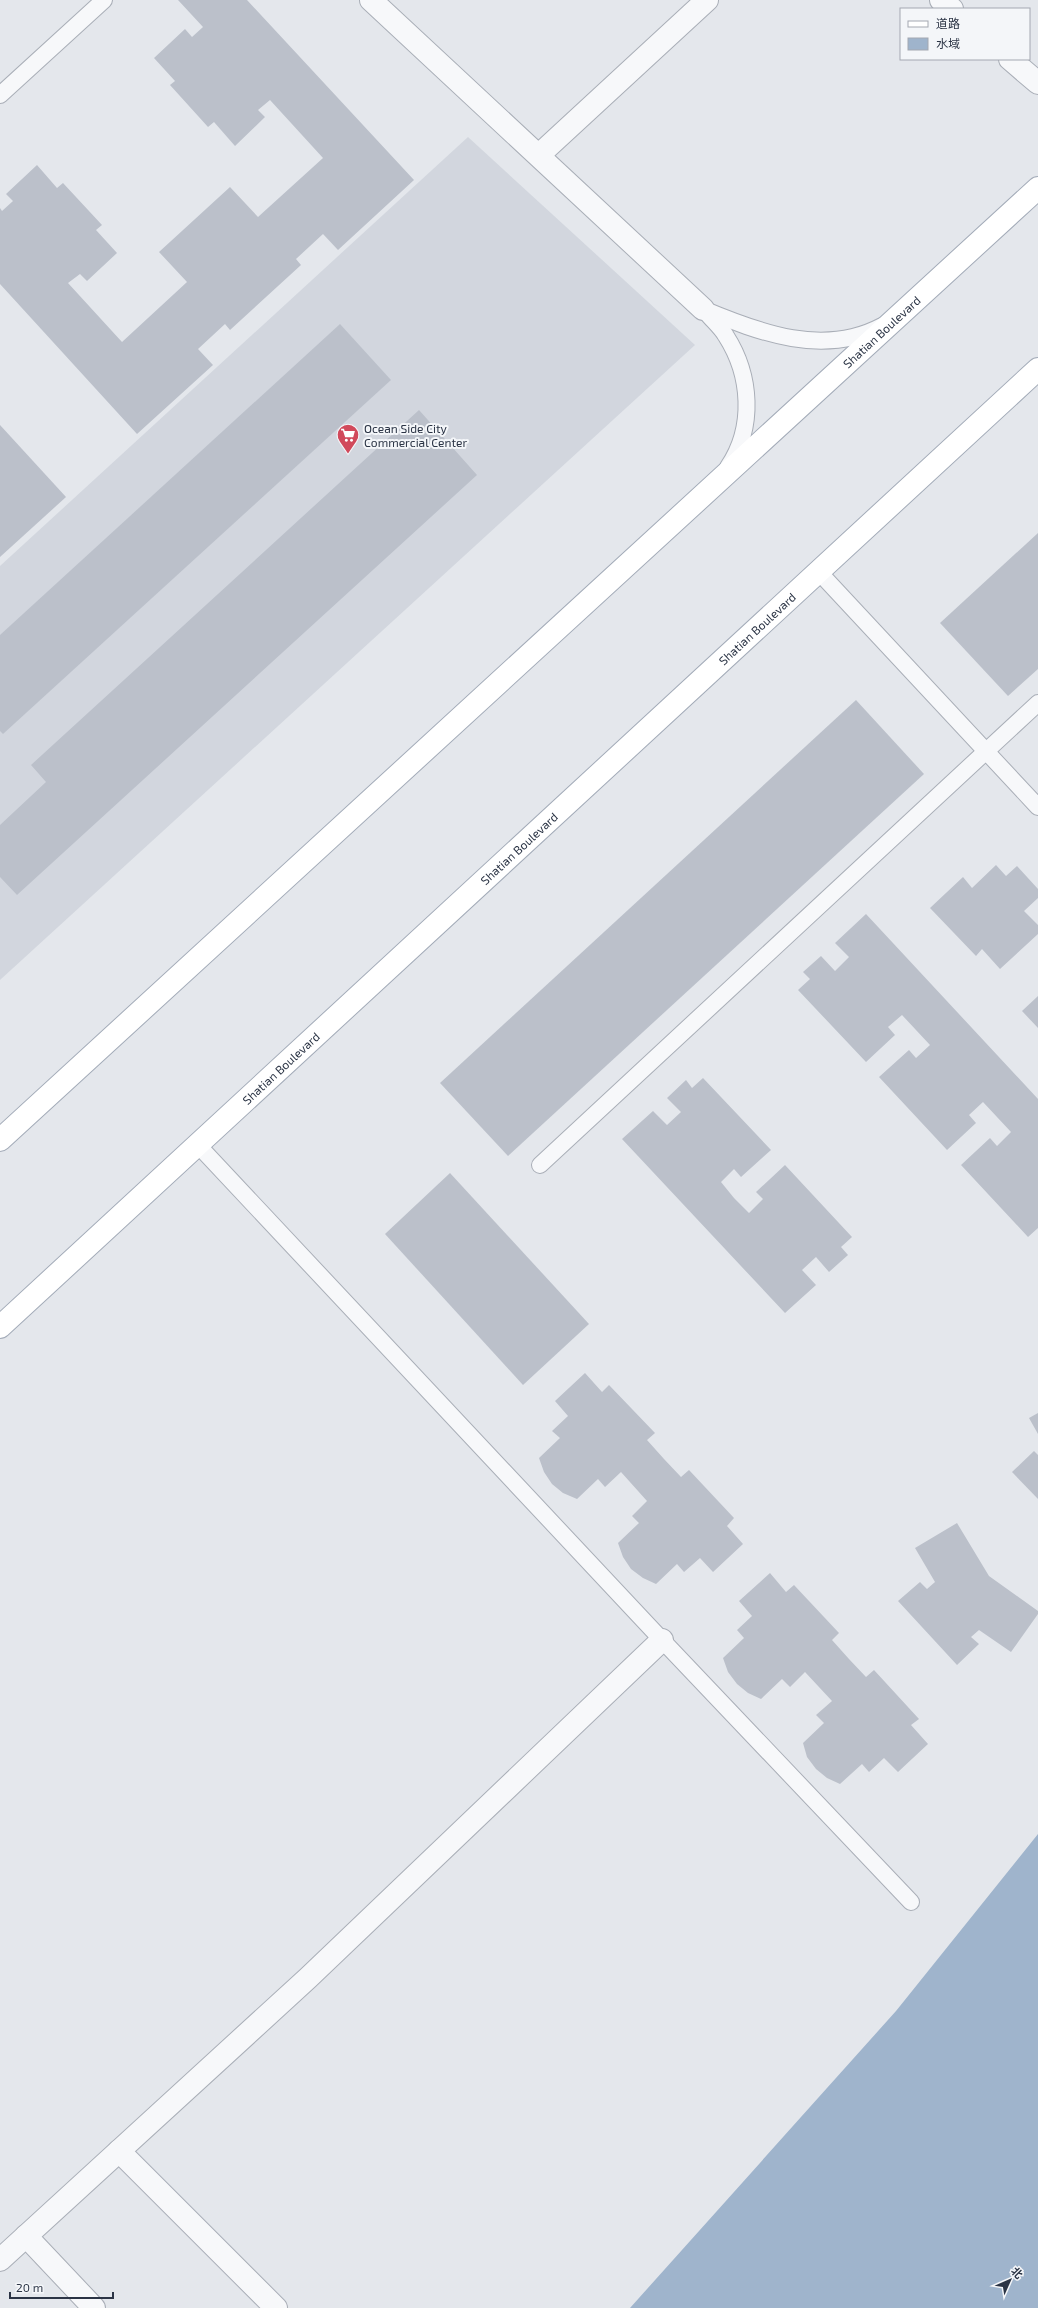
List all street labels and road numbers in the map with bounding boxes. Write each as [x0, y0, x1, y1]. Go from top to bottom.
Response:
street label: Shatian Boulevard [840, 293, 923, 370]
street label: Shatian Boulevard [715, 589, 798, 667]
street label: Shatian Boulevard [477, 809, 560, 887]
street label: Shatian Boulevard [239, 1029, 322, 1107]

